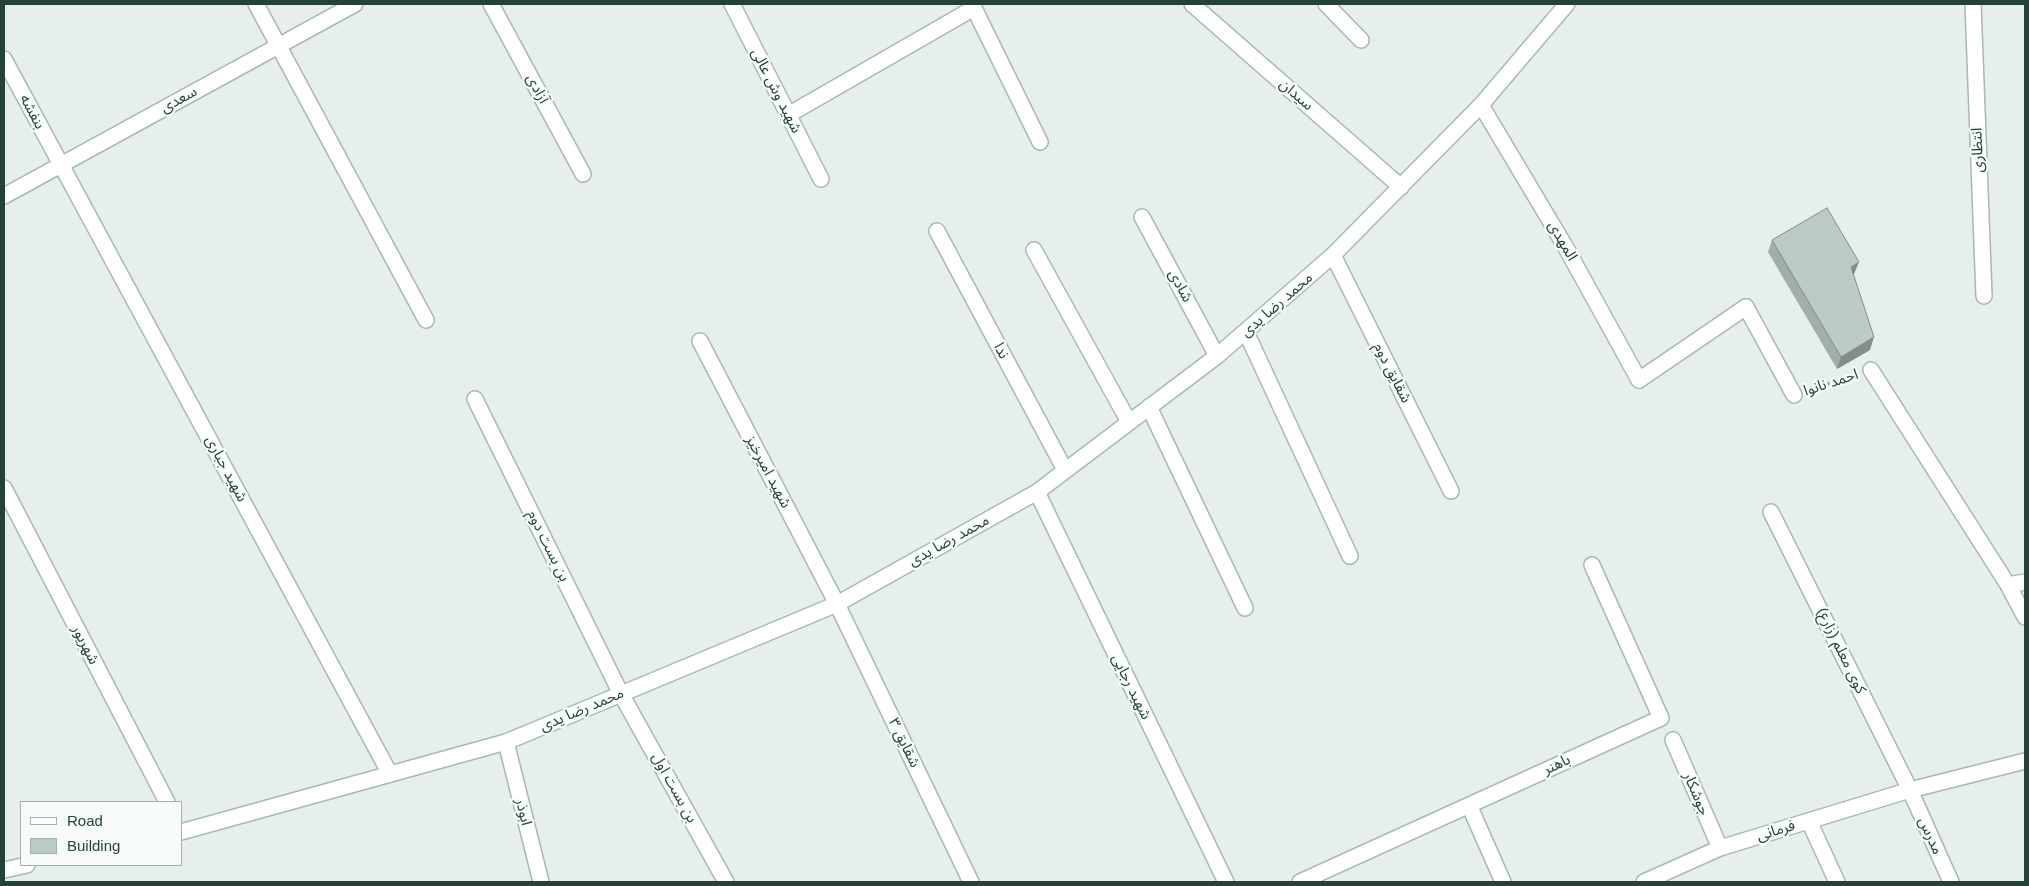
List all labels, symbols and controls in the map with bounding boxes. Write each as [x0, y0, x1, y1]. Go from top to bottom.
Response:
street label: شهید وش عالی [747, 45, 805, 137]
street label: آزادی [522, 71, 552, 107]
street label: سیدان [1275, 75, 1317, 115]
street label: سعدی [158, 83, 200, 117]
street label: بنفشه [15, 92, 49, 132]
street label: انتظاری [1968, 127, 1988, 173]
street label: المهدی [1543, 218, 1581, 264]
street label: شادی [1164, 266, 1196, 306]
street label: محمد رضا یدی [1237, 269, 1317, 341]
street label: ندا [989, 340, 1013, 362]
street label: شقایق دوم [1369, 340, 1415, 406]
street label: احمد نانوا [1801, 366, 1861, 400]
street label: شهید جباری [201, 433, 251, 505]
street label: شهید امیرخیز [741, 433, 795, 511]
street label: بن بست دوم [523, 507, 573, 585]
street label: محمد رضا یدی [906, 511, 992, 571]
street label: کوی معلم (زارع) [1812, 605, 1870, 697]
street label: شهریور [67, 622, 103, 668]
street label: شهید رجایی [1107, 651, 1155, 723]
street label: محمد رضا یدی [537, 684, 627, 736]
street label: شقایق ۳ [884, 715, 924, 771]
street label: بن بست اول [647, 750, 701, 826]
street label: باهنر [1540, 751, 1574, 779]
street label: جوشکار [1679, 770, 1713, 818]
street label: ابوذر [511, 797, 535, 827]
legend [20, 801, 182, 866]
text: Road [67, 812, 103, 829]
street label: مدرس [1914, 815, 1946, 857]
street label: فرمانی [1755, 817, 1797, 845]
text: Building [67, 837, 120, 854]

